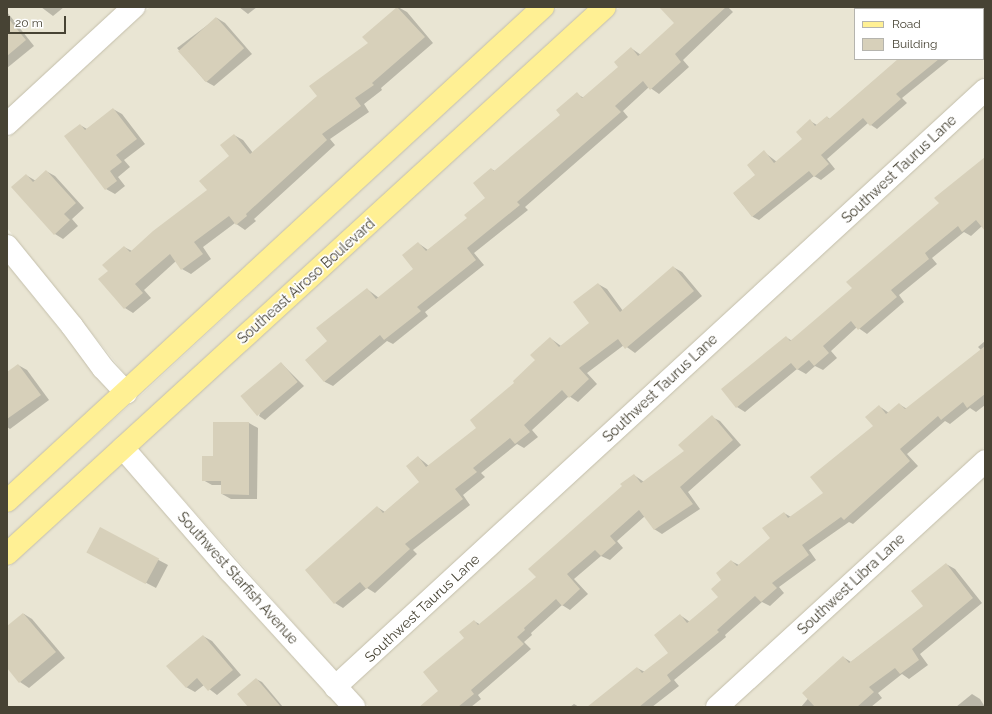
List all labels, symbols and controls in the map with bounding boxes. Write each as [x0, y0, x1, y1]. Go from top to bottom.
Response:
scale bar [10, 8, 68, 34]
legend [854, 8, 984, 60]
text: 20 m [15, 16, 43, 30]
text: Road [892, 17, 921, 31]
text: Building [892, 37, 938, 51]
street label: Southwest Taurus Lane [838, 111, 960, 227]
street label: Southeast Airoso Boulevard [234, 215, 378, 347]
street label: Southwest Taurus Lane [599, 330, 721, 446]
street label: Southwest Starfish Avenue [174, 508, 302, 648]
street label: Southwest Libra Lane [794, 530, 908, 638]
street label: Southwest Taurus Lane [361, 550, 483, 666]

